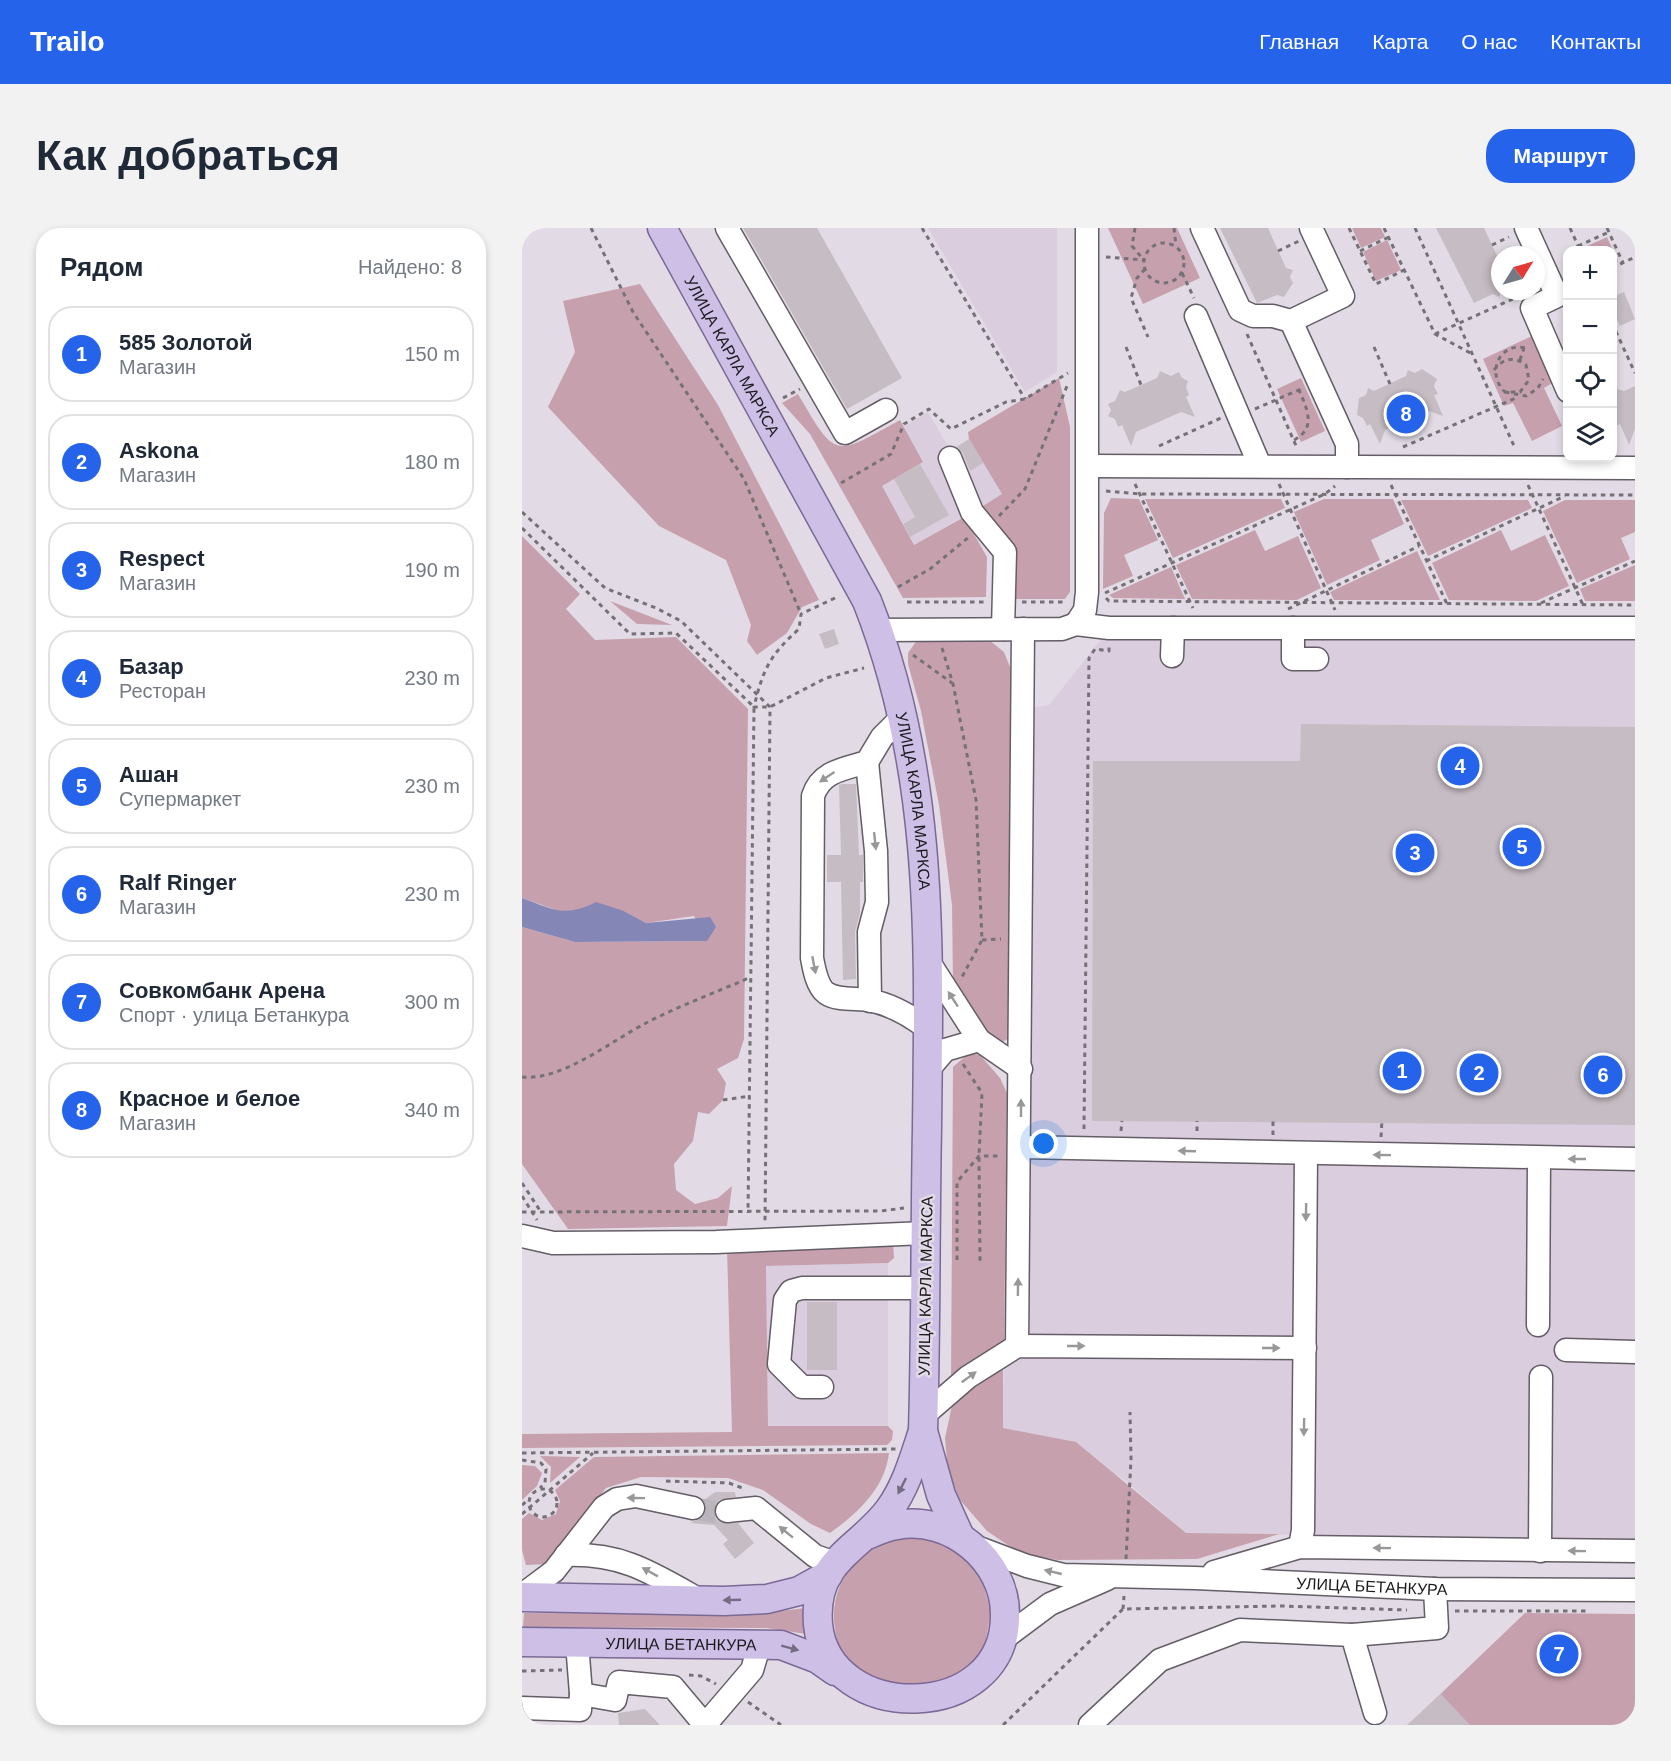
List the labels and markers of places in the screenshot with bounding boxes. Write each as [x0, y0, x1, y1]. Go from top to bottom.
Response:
pin: 8 [1386, 392, 1426, 436]
pin: 4 [1440, 744, 1480, 788]
pin: 5 [1502, 824, 1542, 870]
pin: 3 [1396, 830, 1434, 876]
pin: 1 [1382, 1048, 1422, 1094]
pin: 2 [1460, 1050, 1498, 1096]
pin: 6 [1584, 1052, 1622, 1098]
pin: 7 [1540, 1632, 1578, 1676]

